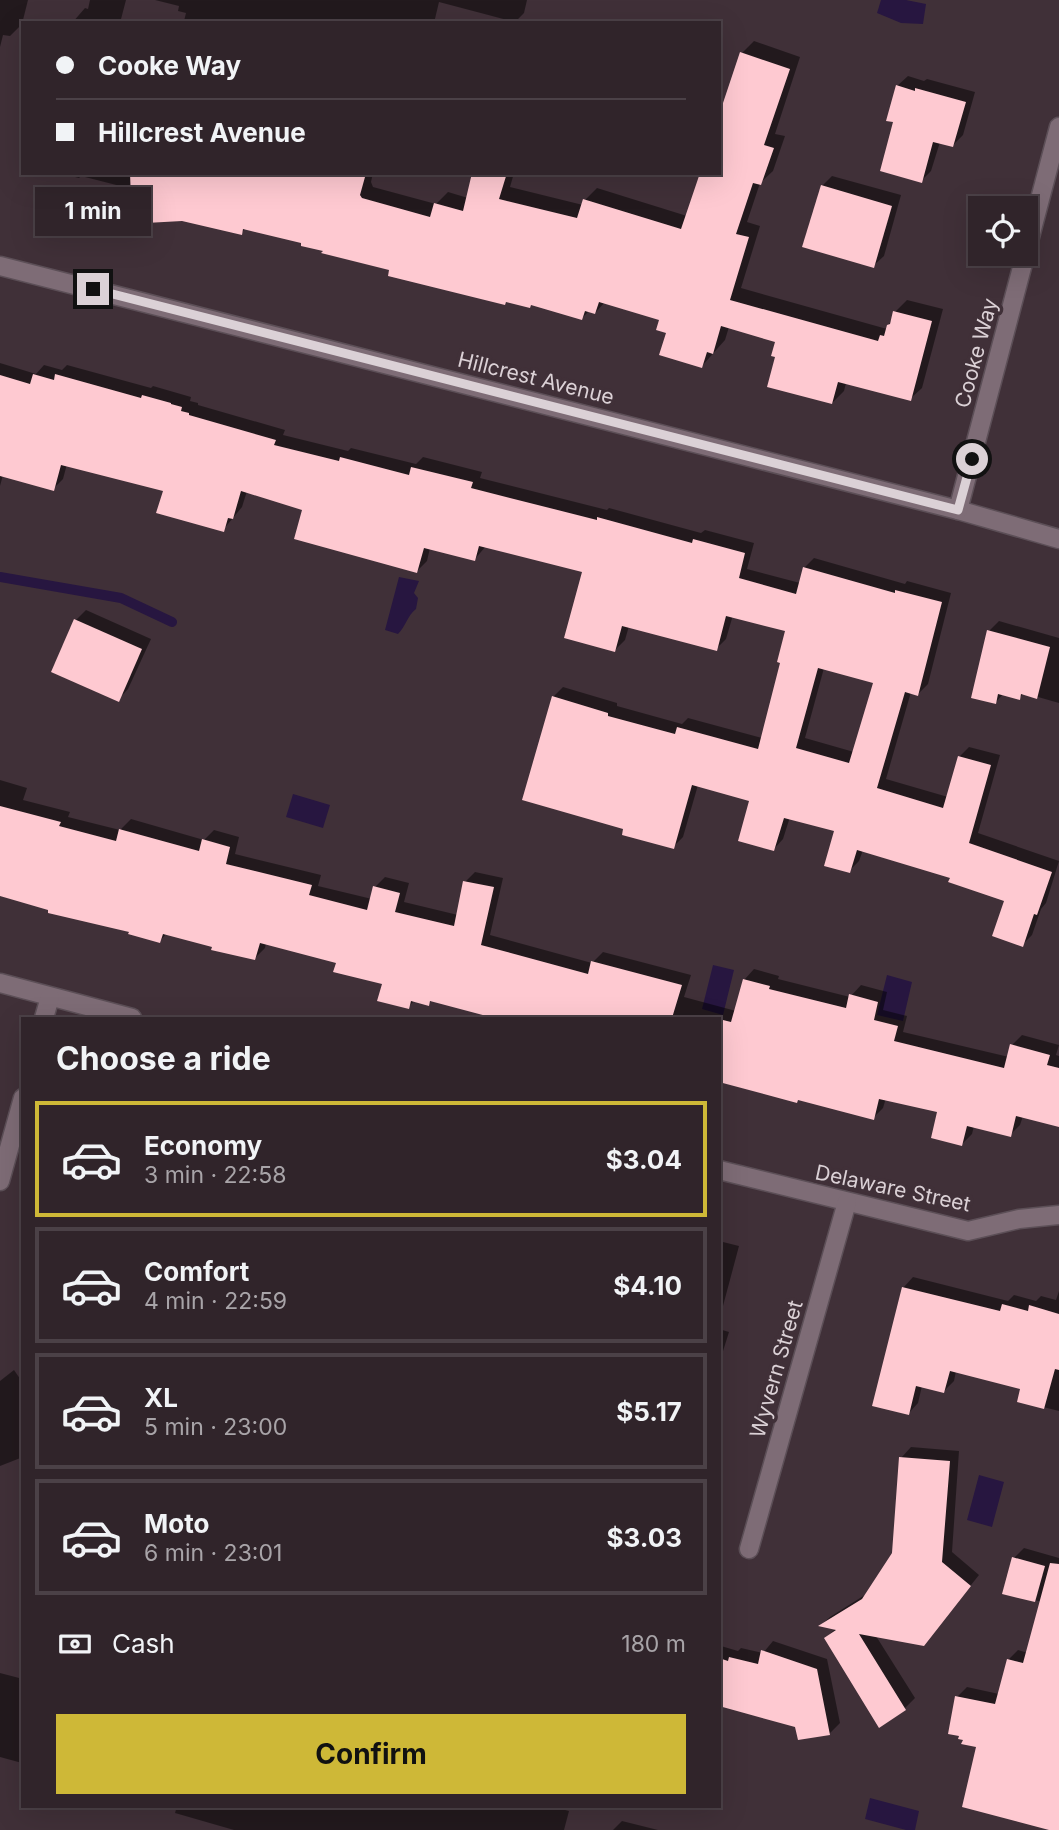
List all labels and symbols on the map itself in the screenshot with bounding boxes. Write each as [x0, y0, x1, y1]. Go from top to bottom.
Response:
callout: 1 min [35, 188, 151, 236]
route end [77, 273, 109, 305]
street label: Cooke Way [949, 295, 1003, 411]
street label: Hillcrest Avenue [455, 346, 617, 410]
route start [956, 443, 988, 475]
street label: Delaware Street [813, 1159, 973, 1217]
street label: Wyvern Street [744, 1297, 808, 1441]

